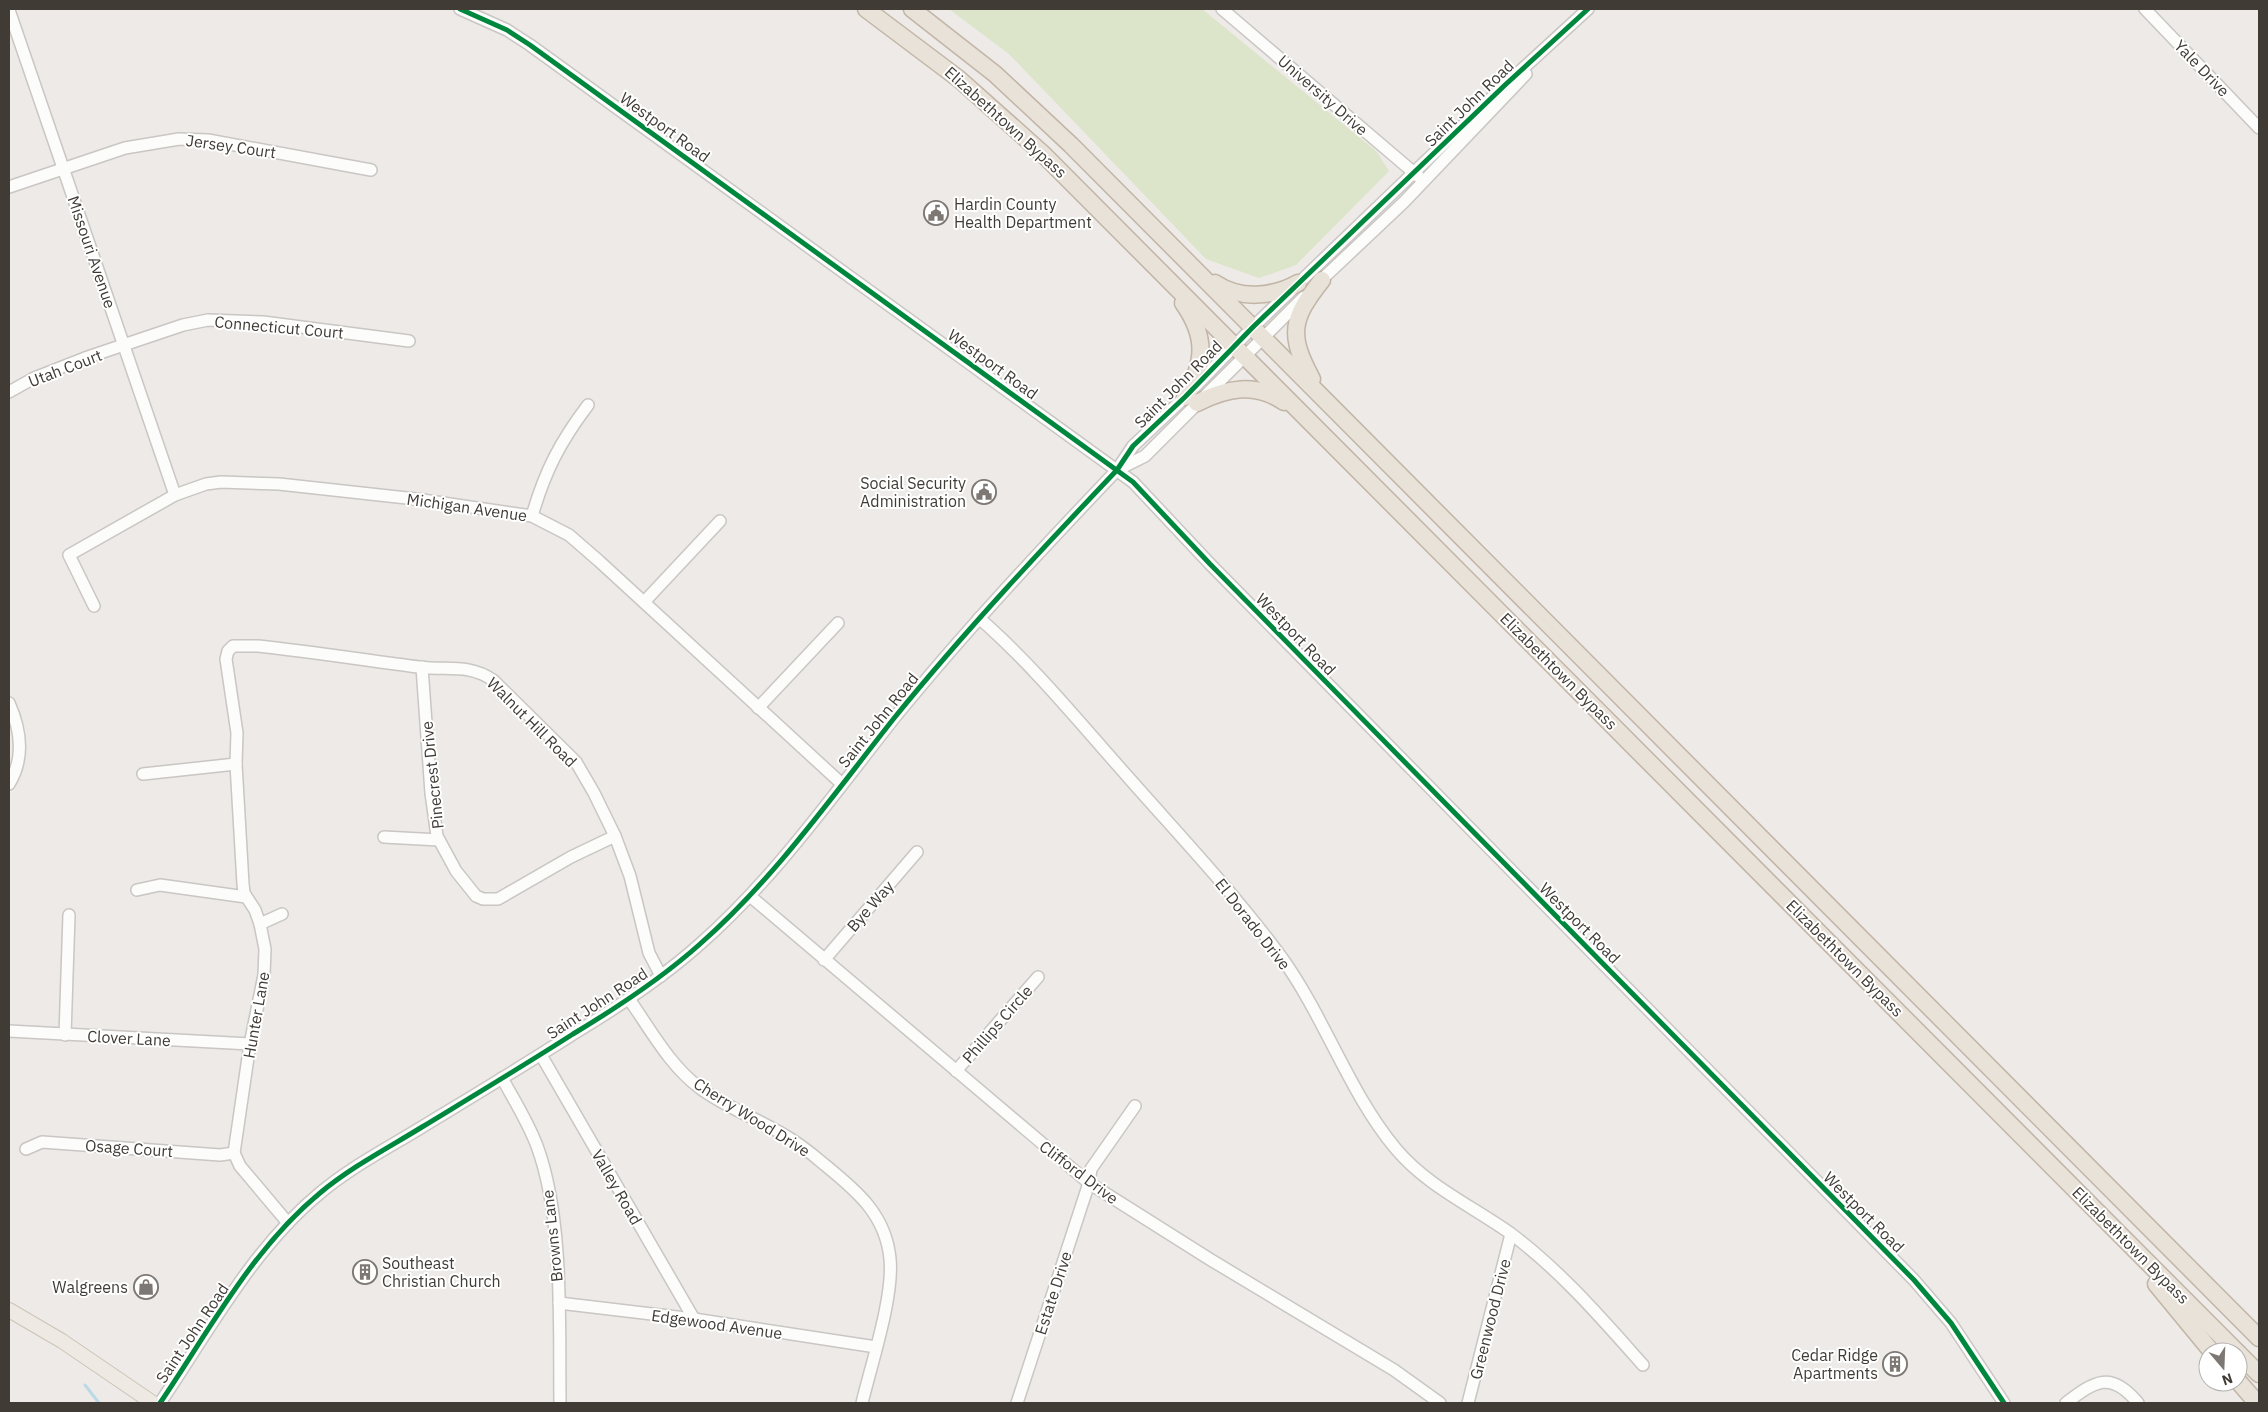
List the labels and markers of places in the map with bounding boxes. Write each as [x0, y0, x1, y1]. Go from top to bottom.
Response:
place label: Hardin County Health Department [954, 194, 1092, 232]
public building icon: Hardin County Health Department [923, 200, 949, 226]
place label: Social Security Administration [860, 473, 966, 511]
public building icon: Social Security Administration [971, 479, 997, 505]
place label: Southeast Christian Church [382, 1253, 501, 1291]
building icon: Southeast Christian Church [352, 1259, 378, 1285]
shop icon: Walgreens [133, 1274, 159, 1300]
place label: Walgreens [52, 1277, 128, 1297]
place label: Cedar Ridge Apartments [1791, 1345, 1878, 1383]
building icon: Cedar Ridge Apartments [1882, 1351, 1908, 1377]

